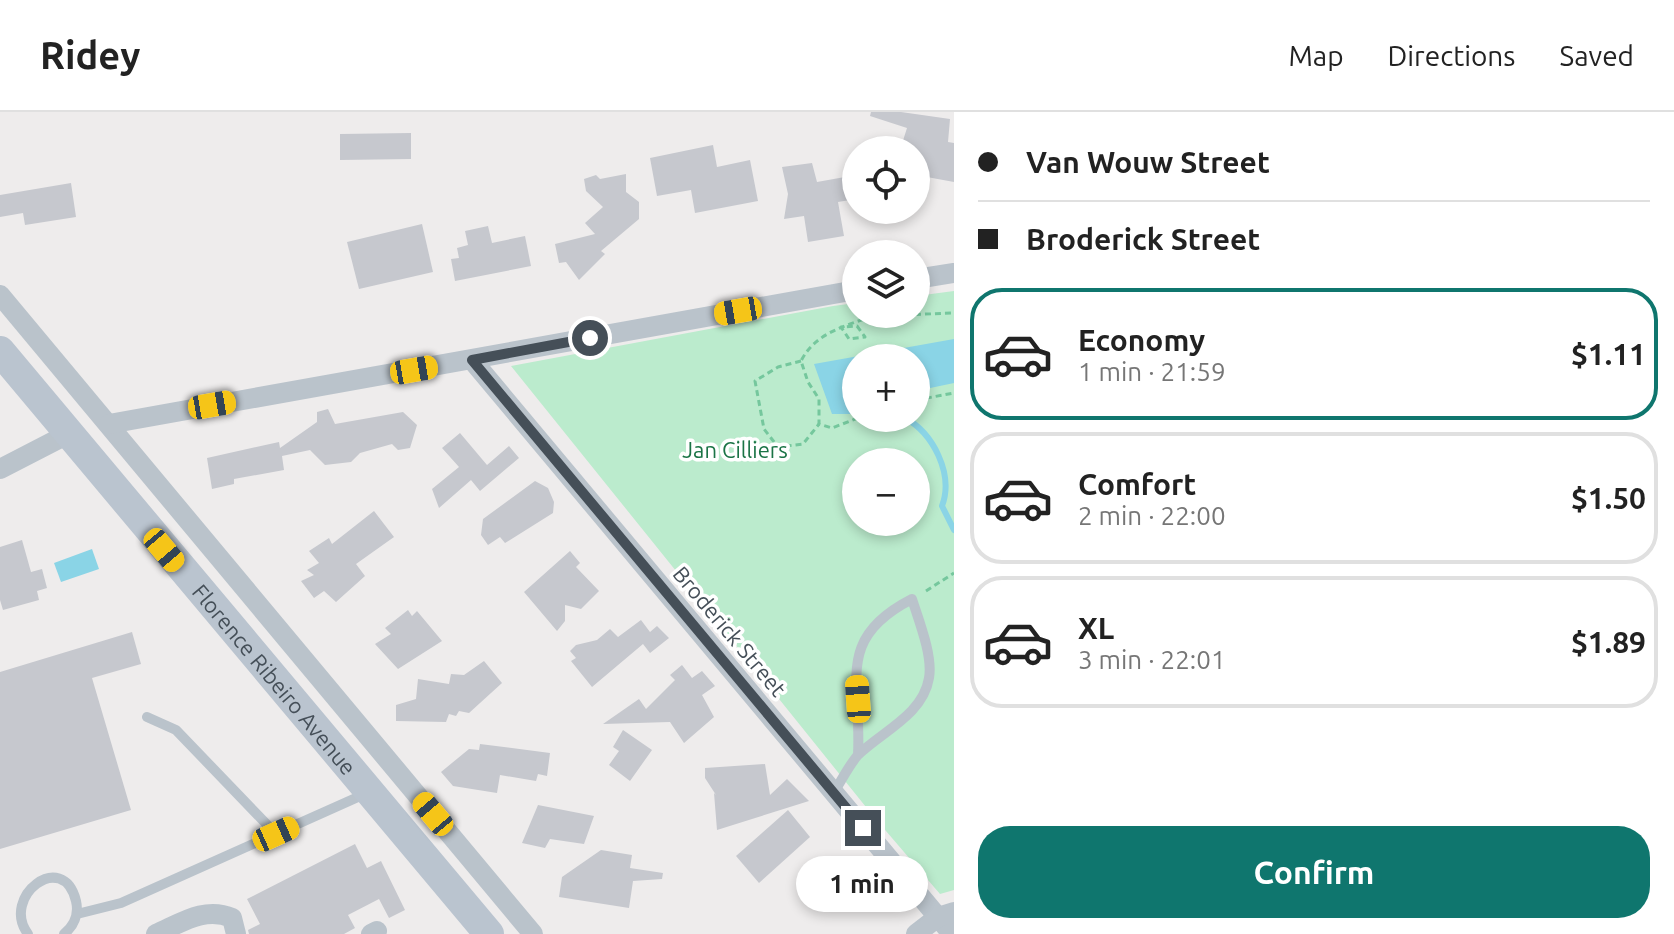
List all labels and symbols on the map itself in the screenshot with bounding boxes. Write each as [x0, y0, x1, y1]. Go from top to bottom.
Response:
car [712, 295, 764, 327]
route start [572, 320, 608, 356]
car [388, 354, 440, 386]
car [186, 389, 238, 421]
park label: Jan Cilliers [682, 437, 788, 462]
car [139, 524, 189, 576]
street label: Broderick Street [668, 561, 792, 701]
street label: Florence Ribeiro Avenue [188, 579, 362, 779]
car [844, 674, 872, 724]
car [408, 788, 458, 840]
route end [845, 810, 881, 846]
car [249, 813, 303, 855]
callout: 1 min [797, 856, 929, 912]

